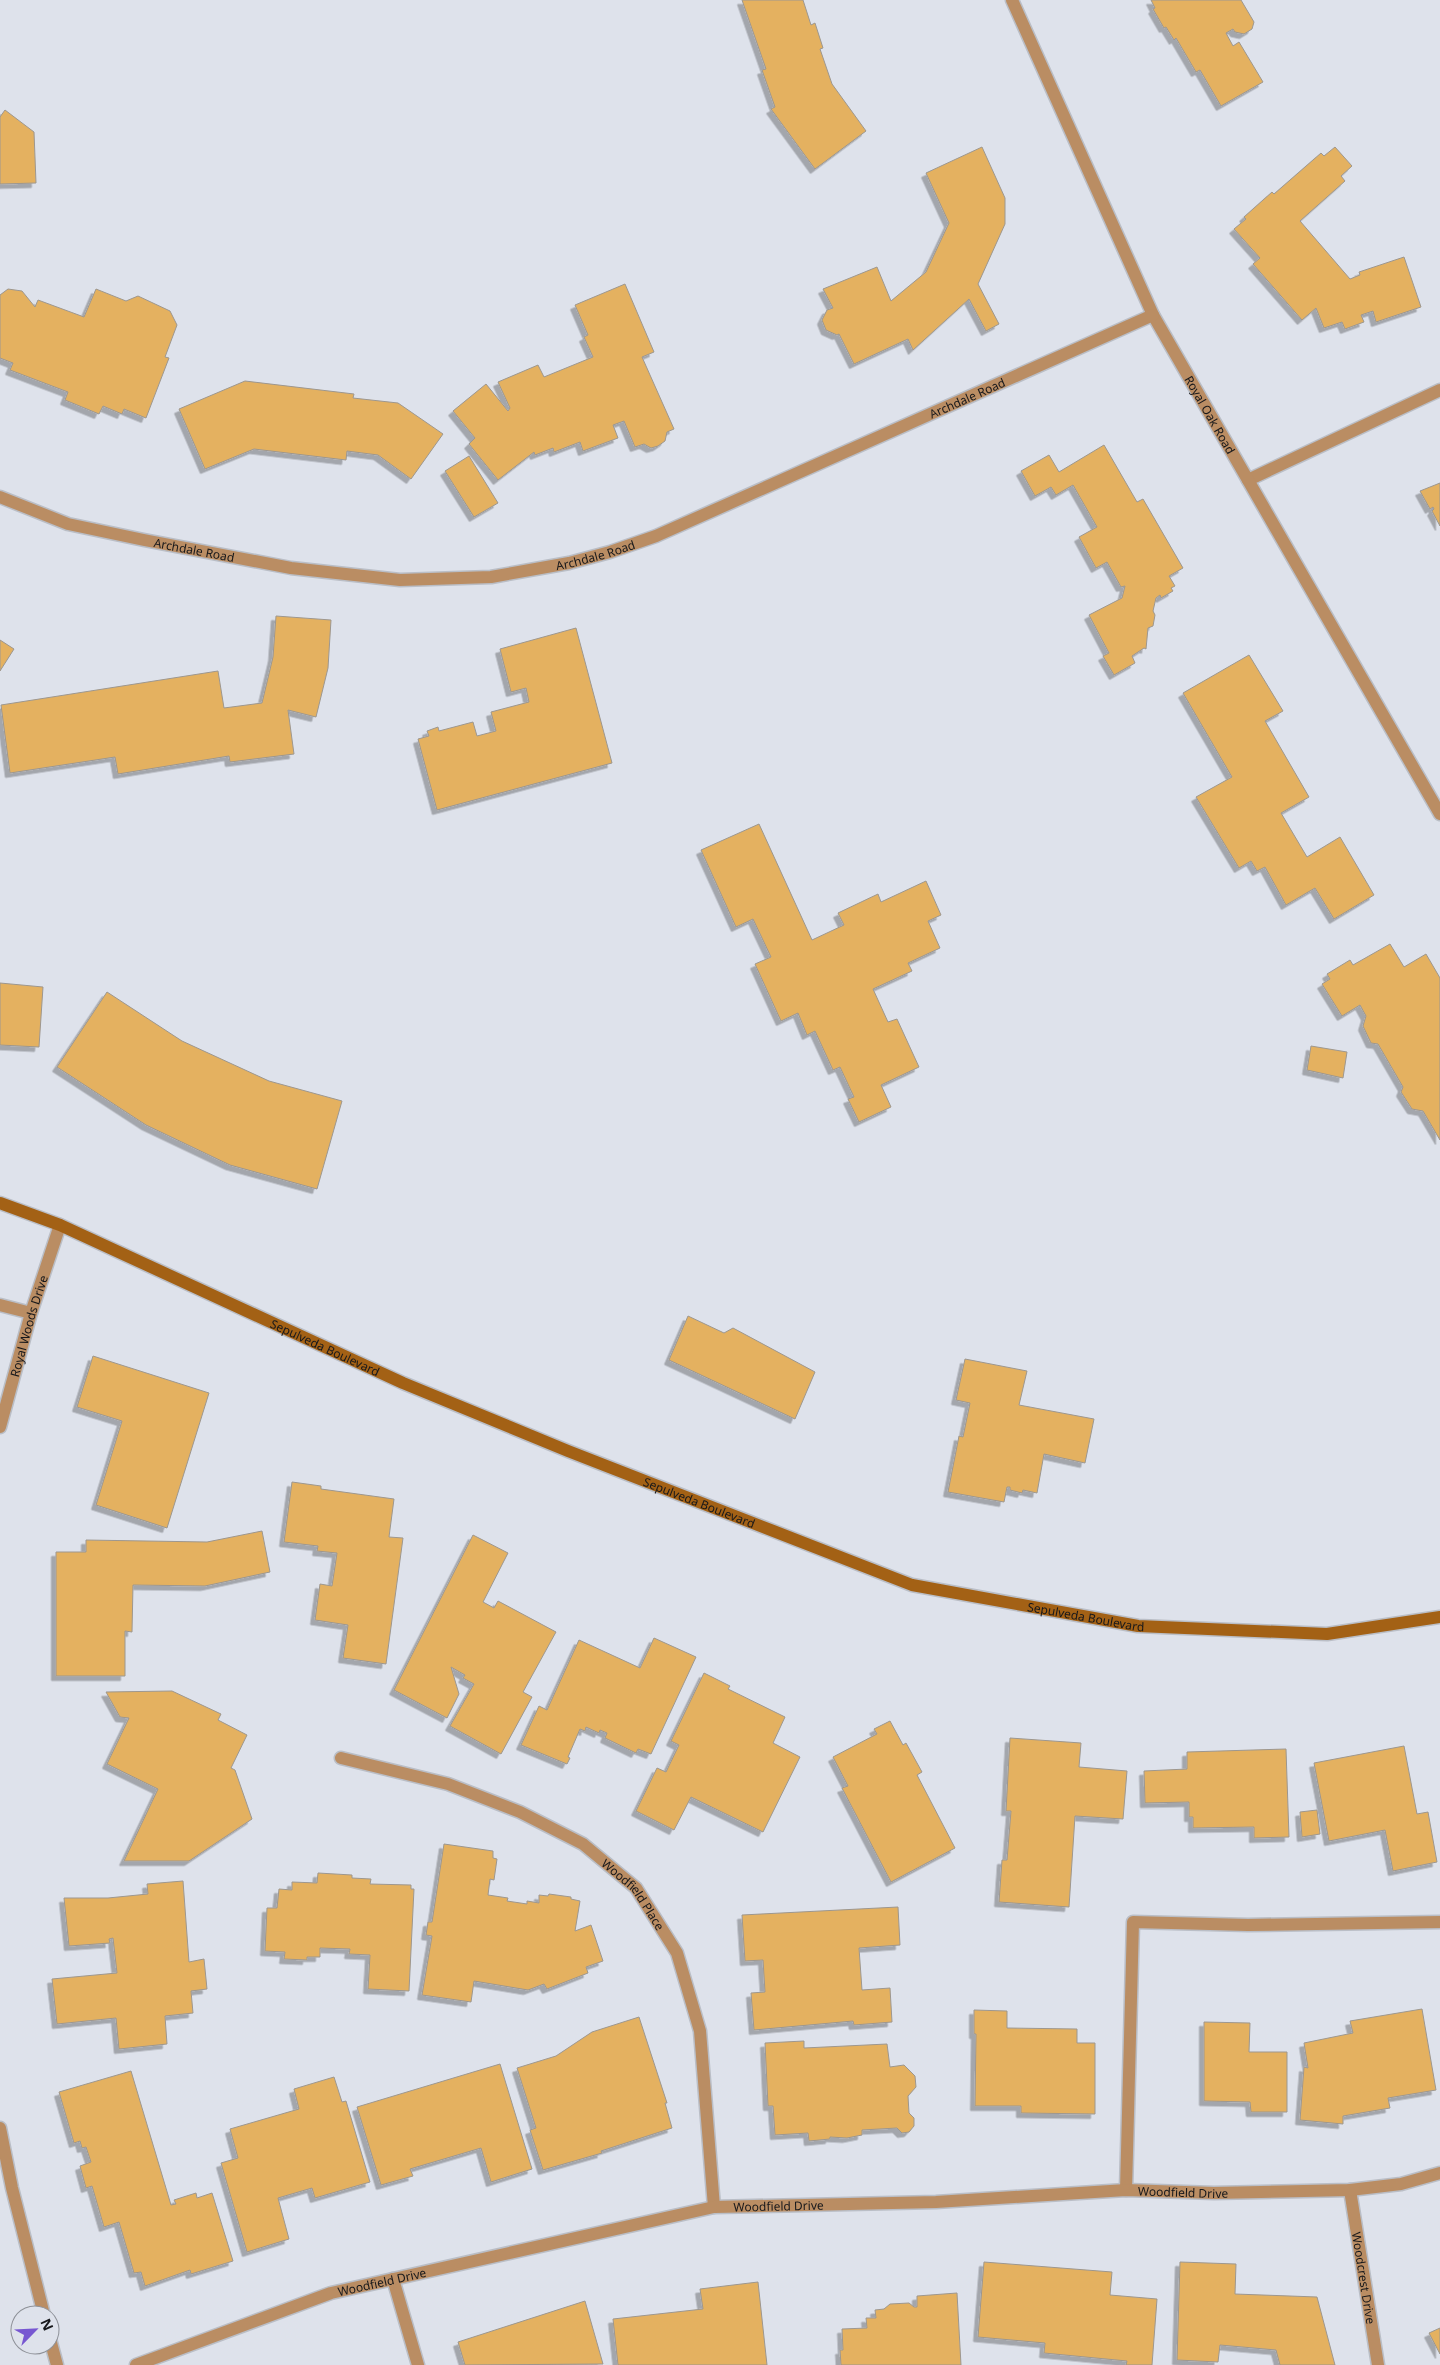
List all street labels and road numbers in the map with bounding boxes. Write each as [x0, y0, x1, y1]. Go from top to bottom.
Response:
street label: Royal Oak Road [1181, 372, 1240, 457]
street label: Archdale Road [926, 373, 1008, 422]
street label: Archdale Road [153, 534, 236, 566]
street label: Archdale Road [554, 535, 637, 574]
street label: Royal Woods Drive [6, 1273, 51, 1379]
street label: Sepulveda Boulevard [268, 1315, 383, 1380]
street label: Sepulveda Boulevard [641, 1473, 758, 1532]
street label: Sepulveda Boulevard [1026, 1598, 1145, 1635]
street label: Woodfield Place [598, 1855, 669, 1933]
street label: Woodfield Drive [1138, 2182, 1229, 2202]
street label: Woodfield Drive [733, 2196, 824, 2215]
street label: Woodcrest Drive [1348, 2231, 1380, 2325]
street label: Woodfield Drive [336, 2263, 428, 2300]

